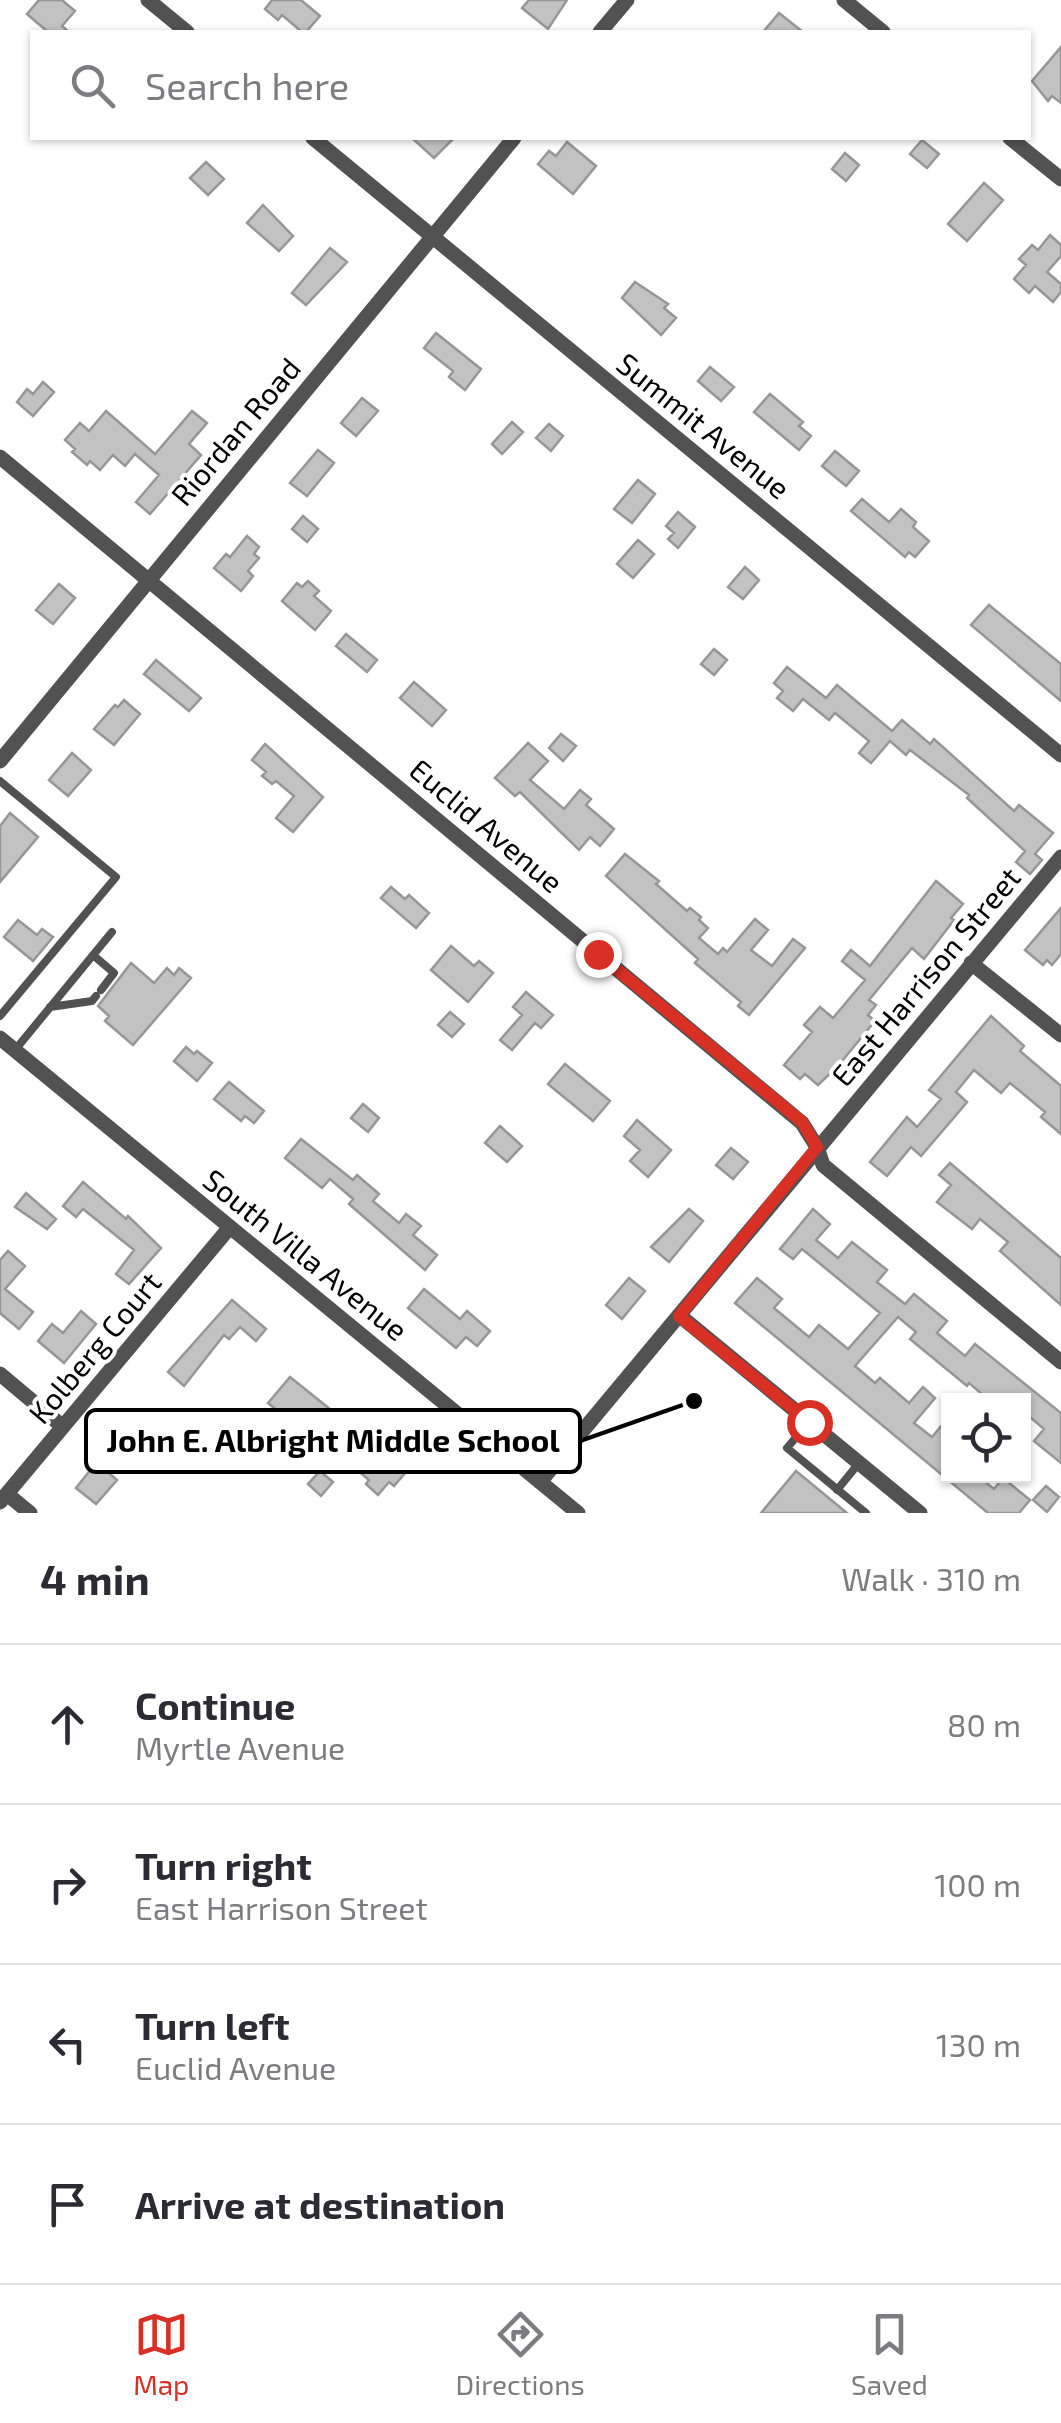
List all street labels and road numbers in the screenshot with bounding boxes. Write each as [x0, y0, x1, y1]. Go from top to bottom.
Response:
street label: Summit Avenue [610, 344, 798, 506]
street label: Riordan Road [163, 350, 307, 512]
street label: Euclid Avenue [403, 751, 571, 899]
street label: East Harrison Street [823, 859, 1027, 1093]
street label: South Villa Avenue [197, 1161, 415, 1347]
street label: Kolberg Court [20, 1264, 168, 1430]

